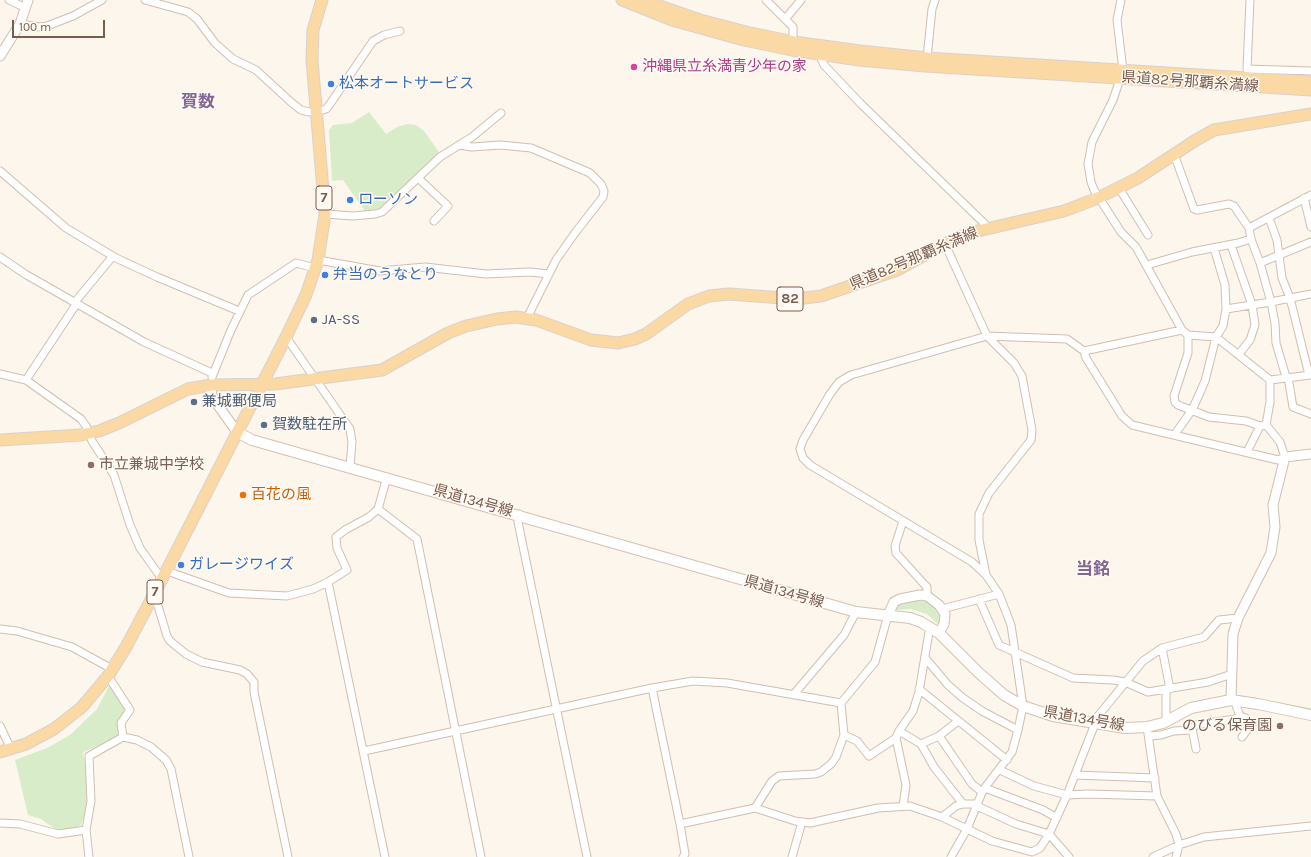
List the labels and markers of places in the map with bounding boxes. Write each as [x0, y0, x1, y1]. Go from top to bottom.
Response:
place label: 沖縄県立糸満青少年の家 [642, 58, 807, 76]
marker: 沖縄県立糸満青少年の家 [629, 62, 639, 72]
place label: 松本オートサービス [339, 75, 474, 93]
marker: 松本オートサービス [326, 79, 336, 89]
place label: ローソン [358, 191, 418, 209]
marker: ローソン [345, 195, 355, 205]
place label: 弁当のうなとり [333, 266, 438, 284]
marker: 弁当のうなとり [320, 270, 330, 280]
place label: JA-SS [322, 311, 360, 329]
marker: JA-SS [309, 315, 319, 325]
place label: 兼城郵便局 [202, 393, 277, 411]
marker: 兼城郵便局 [189, 397, 199, 407]
place label: 賀数駐在所 [272, 416, 347, 434]
marker: 賀数駐在所 [259, 420, 269, 430]
place label: 市立兼城中学校 [99, 456, 204, 474]
marker: 市立兼城中学校 [86, 460, 96, 470]
place label: 百花の風 [251, 486, 311, 504]
marker: 百花の風 [238, 490, 248, 500]
place label: ガレージワイズ [189, 556, 294, 574]
marker: ガレージワイズ [176, 560, 186, 570]
place label: のびる保育園 [1182, 717, 1272, 735]
marker: のびる保育園 [1275, 721, 1285, 731]

